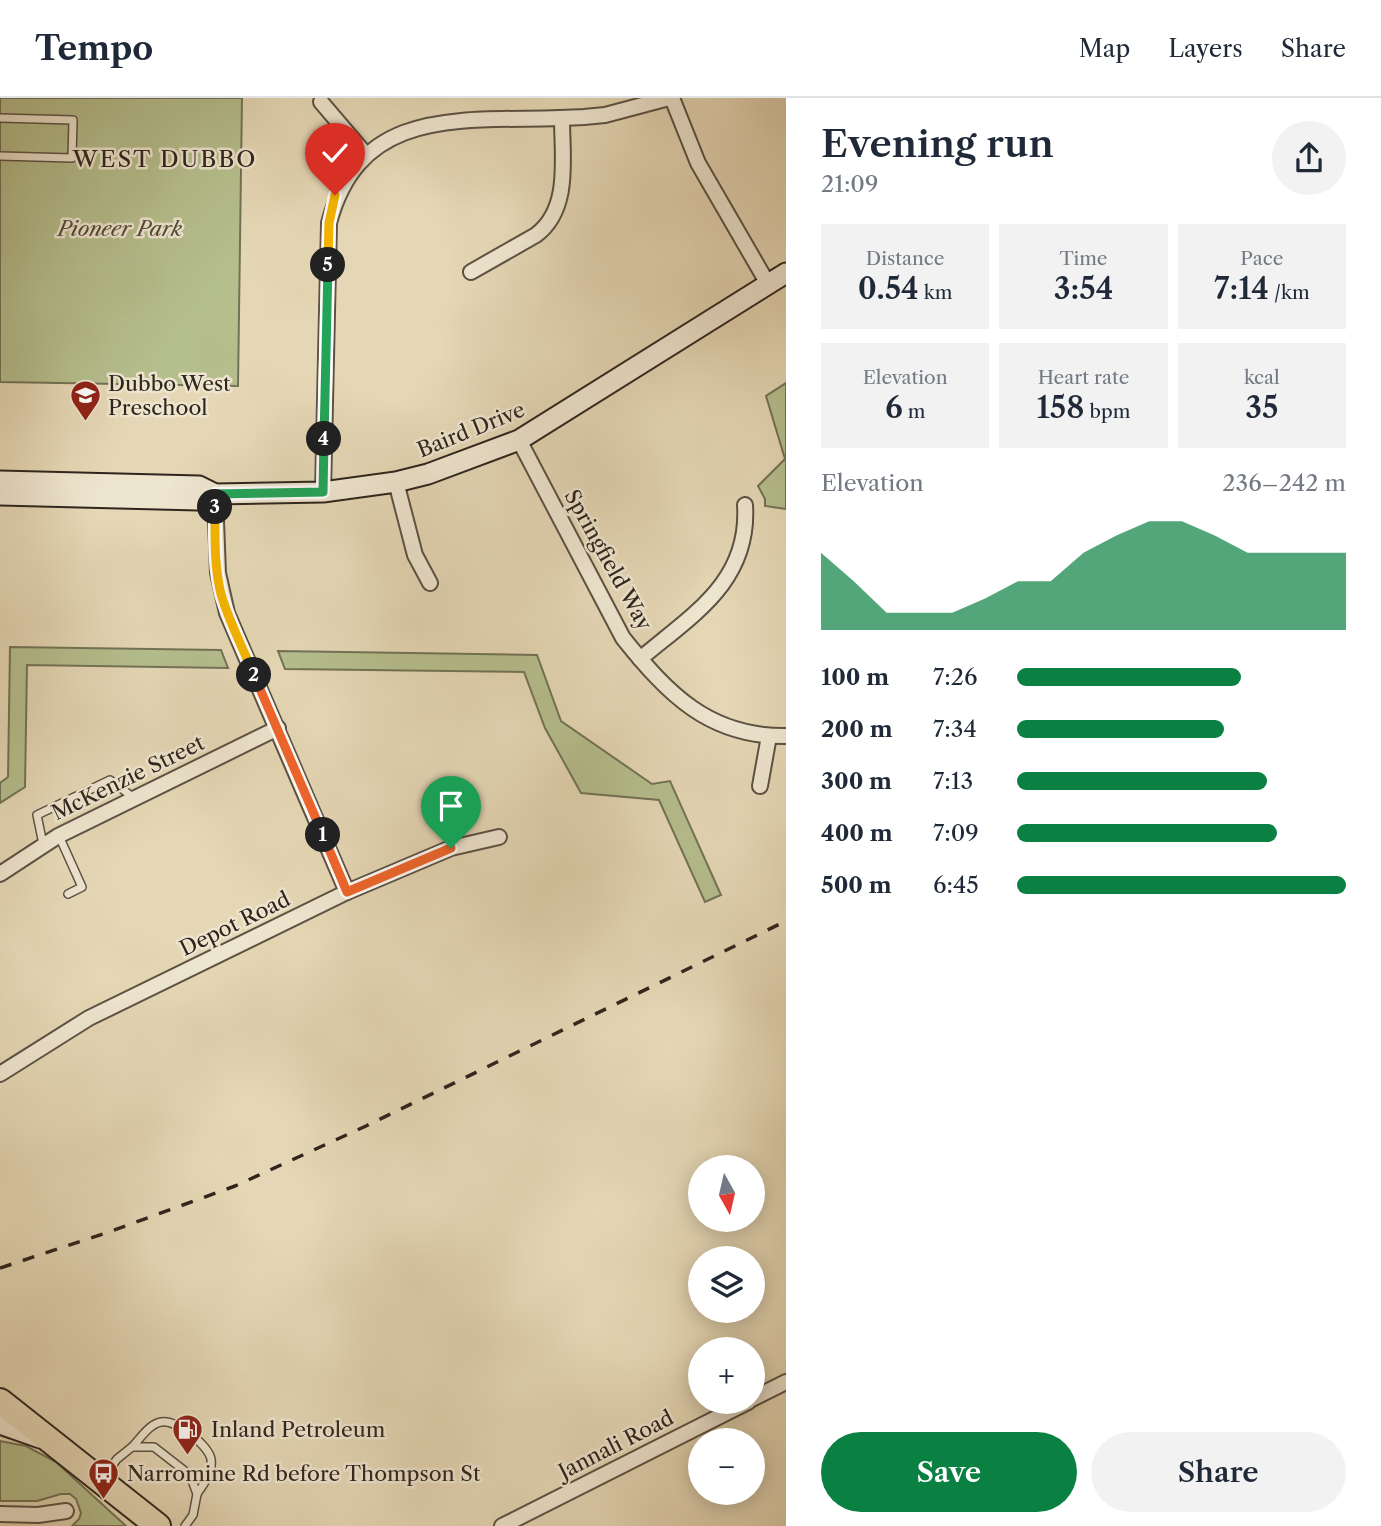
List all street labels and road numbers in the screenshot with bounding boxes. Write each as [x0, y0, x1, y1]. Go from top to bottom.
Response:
street label: Baird Drive [413, 397, 528, 462]
street label: Springfield Way [559, 485, 658, 635]
street label: McKenzie Street [47, 730, 209, 825]
street label: Depot Road [176, 886, 294, 961]
street label: Jannali Road [551, 1405, 678, 1486]

